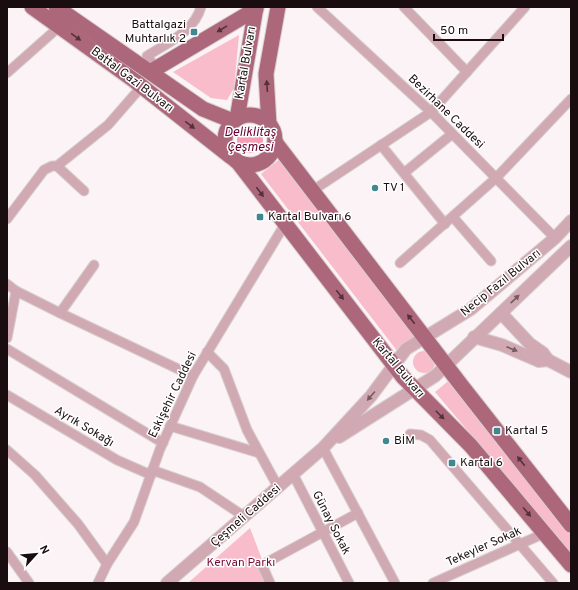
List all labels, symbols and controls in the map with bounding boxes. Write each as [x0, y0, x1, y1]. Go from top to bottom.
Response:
scale bar [434, 16, 503, 42]
place label: Battalgazi Muhtarlık 2 [125, 17, 186, 47]
text: 50 m [440, 23, 468, 39]
one-way arrow [216, 25, 228, 32]
street label: Kartal Bulvarı [232, 25, 260, 101]
marker: Battalgazi Muhtarlık 2 [189, 27, 199, 37]
one-way arrow [70, 33, 81, 41]
street label: Battal Gazi Bulvarı [87, 44, 177, 116]
street label: Bezirhane Caddesi [404, 71, 488, 153]
one-way arrow [263, 80, 270, 92]
one-way arrow [185, 120, 196, 129]
water label: Deliklitaş Çeşmesi [224, 125, 276, 156]
place label: TV 1 [383, 180, 405, 196]
marker: TV 1 [370, 183, 380, 193]
one-way arrow [256, 187, 265, 198]
place label: Kartal Bulvarı 6 [268, 209, 352, 225]
marker: Kartal Bulvarı 6 [255, 212, 265, 222]
street label: Necip Fazıl Bulvarı [458, 246, 544, 320]
one-way arrow [336, 290, 344, 301]
one-way arrow [510, 294, 520, 304]
one-way arrow [407, 314, 415, 325]
street label: Kartal Bulvarı [368, 335, 428, 401]
one-way arrow [506, 346, 518, 352]
street label: Eskişehir Caddesi [145, 349, 201, 441]
one-way arrow [366, 391, 375, 401]
street label: Ayrık Sokağı [51, 403, 117, 451]
one-way arrow [435, 410, 445, 420]
place label: Kartal 5 [505, 423, 548, 439]
marker: Kartal 5 [492, 426, 502, 436]
place label: BİM [394, 433, 415, 449]
marker: BİM [381, 436, 391, 446]
place label: Kartal 6 [460, 455, 503, 471]
one-way arrow [516, 456, 525, 467]
marker: Kartal 6 [447, 458, 457, 468]
street label: Çeşmeli Caddesi [207, 481, 285, 551]
street label: Günay Sokak [308, 488, 354, 558]
one-way arrow [522, 506, 531, 517]
street label: Tekeyler Sokak [444, 523, 524, 571]
north arrow [16, 534, 56, 574]
text: N [36, 543, 52, 557]
park label: Kervan Parkı [207, 555, 275, 571]

